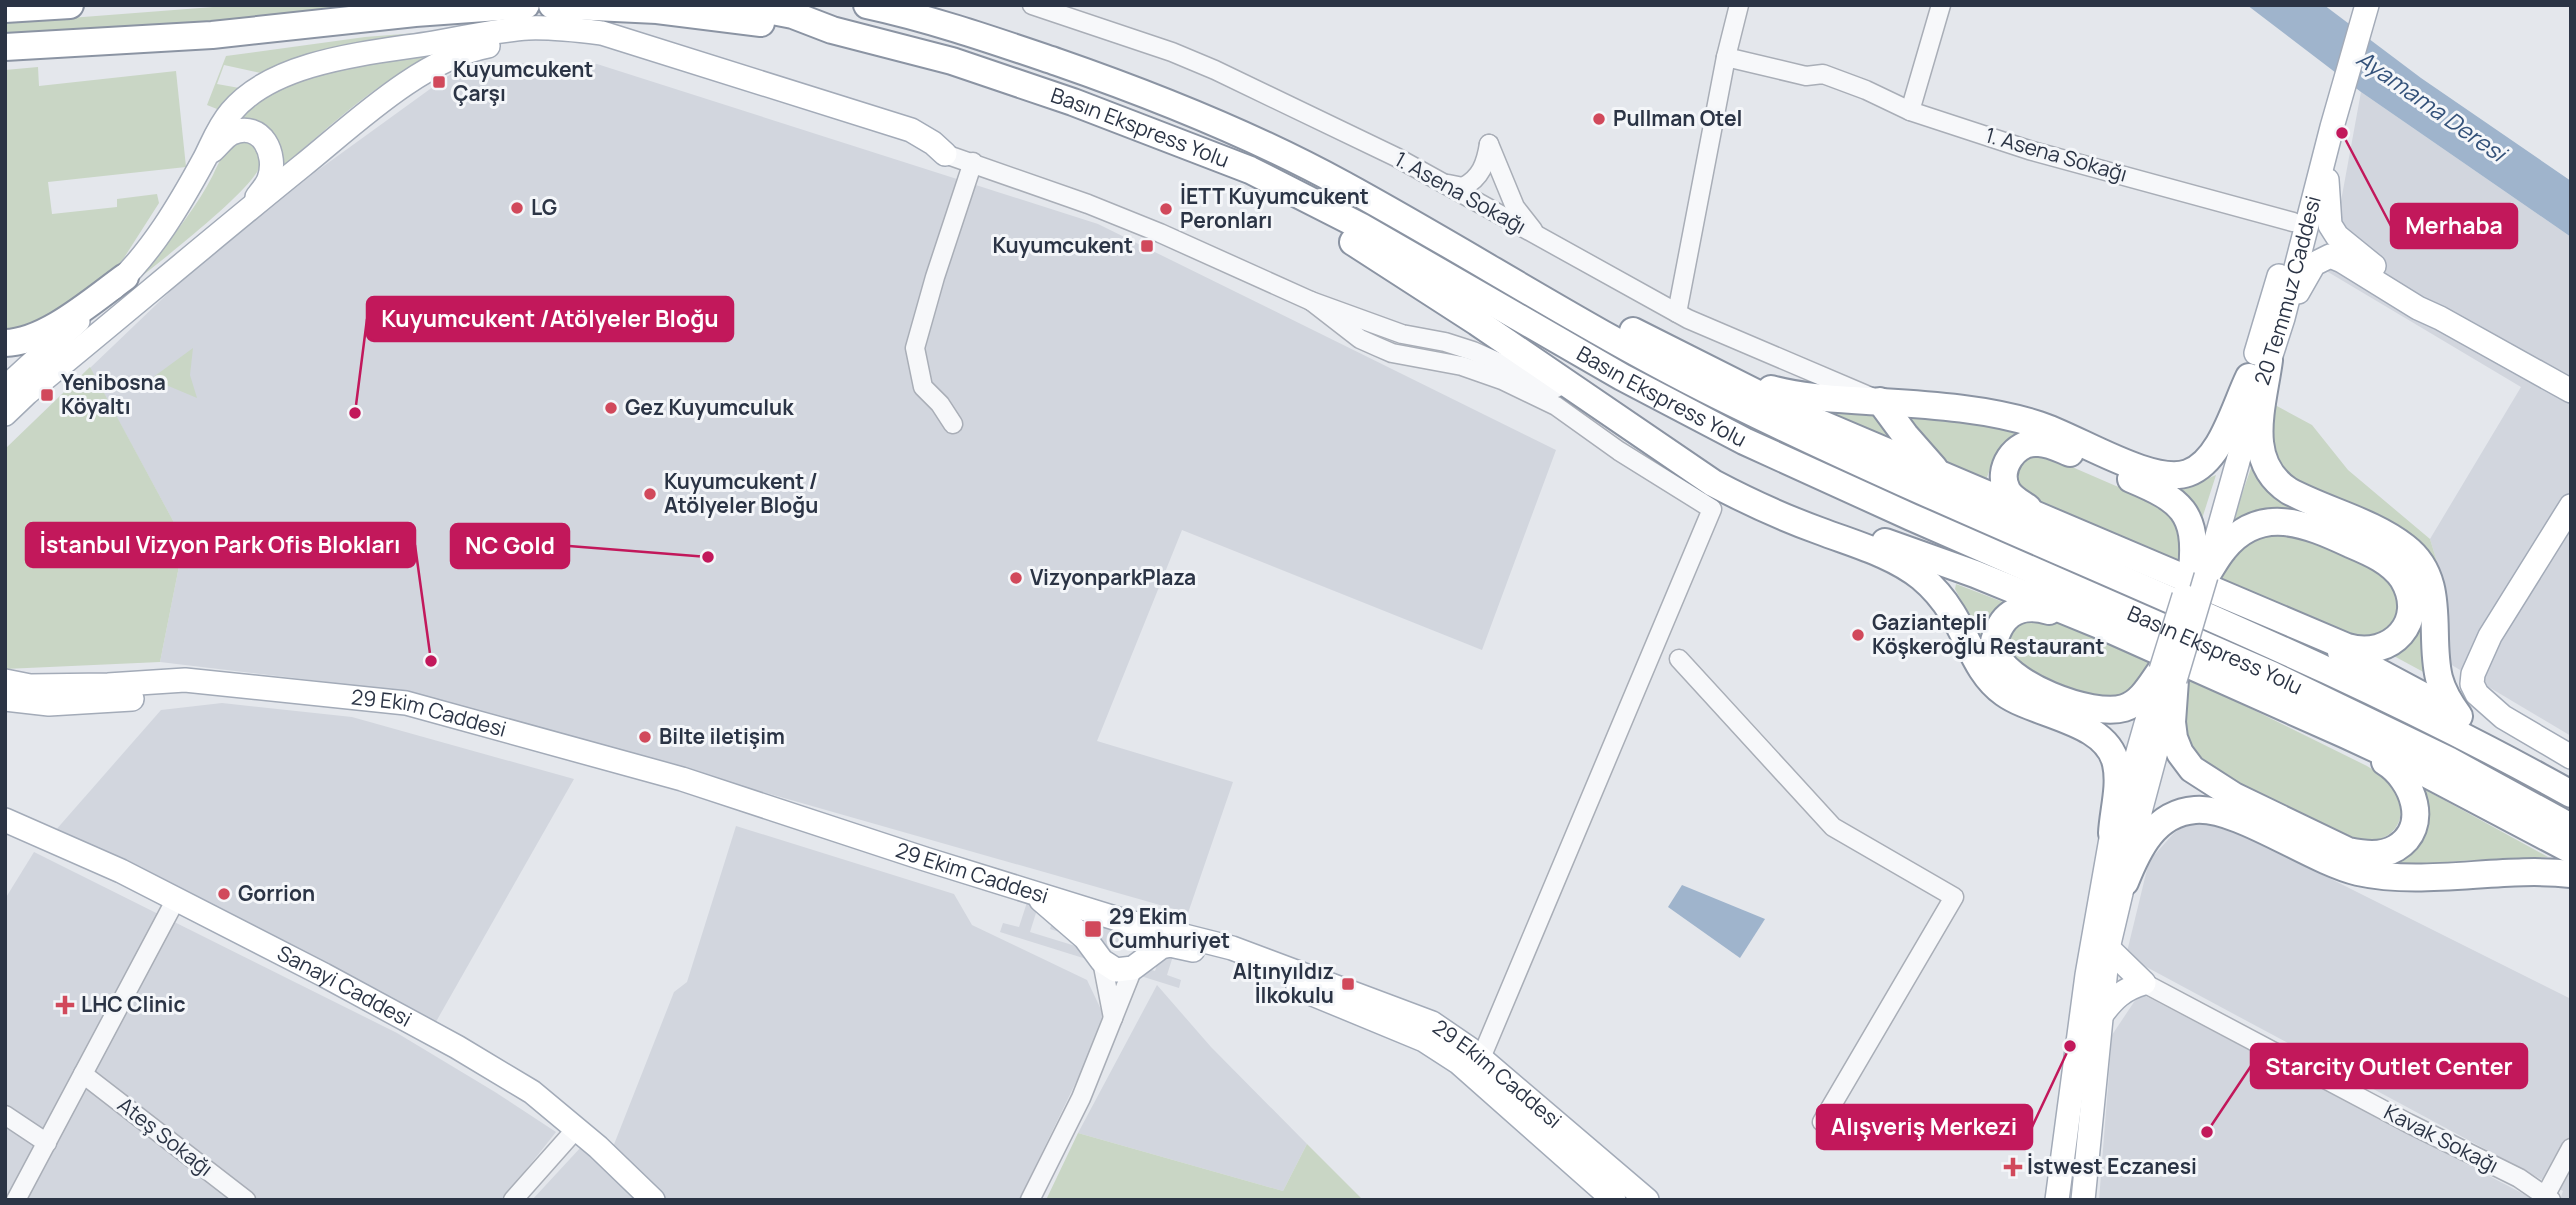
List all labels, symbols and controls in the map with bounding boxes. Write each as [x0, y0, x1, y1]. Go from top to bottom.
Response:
water label: Ayamama Deresi [2351, 42, 2515, 170]
place label: Kuyumcukent Çarşı [453, 55, 593, 107]
marker: Kuyumcukent Çarşı [431, 74, 447, 90]
street label: Basın Ekspress Yolu [1047, 81, 1233, 174]
place label: Pullman Otel [1613, 104, 1742, 132]
marker: Pullman Otel [1591, 111, 1607, 127]
street label: 1. Asena Sokağı [1982, 120, 2130, 188]
street label: 1. Asena Sokağı [1390, 144, 1531, 240]
place label: İETT Kuyumcukent Peronları [1180, 182, 1369, 234]
place label: LG [531, 193, 557, 221]
street label: 20 Temmuz Caddesi [2247, 193, 2327, 388]
marker: LG [509, 200, 525, 216]
marker: İETT Kuyumcukent Peronları [1158, 201, 1174, 217]
callout: Merhaba [2391, 204, 2517, 248]
text: Merhaba [2405, 209, 2503, 241]
place label: Kuyumcukent [993, 231, 1133, 259]
marker: Kuyumcukent [1139, 238, 1155, 254]
callout: Kuyumcukent /Atölyeler Bloğu [367, 297, 733, 341]
text: Kuyumcukent /Atölyeler Bloğu [381, 302, 719, 334]
street label: Basın Ekspress Yolu [1572, 339, 1752, 453]
place label: Yenibosna Köyaltı [61, 368, 166, 420]
marker: Yenibosna Köyaltı [39, 387, 55, 403]
place label: Gez Kuyumculuk [625, 393, 794, 421]
marker: Gez Kuyumculuk [603, 400, 619, 416]
place label: Kuyumcukent / Atölyeler Bloğu [664, 467, 818, 519]
marker: Kuyumcukent / Atölyeler Bloğu [642, 486, 658, 502]
callout: İstanbul Vizyon Park Ofis Blokları [26, 523, 415, 567]
callout: NC Gold [451, 524, 569, 568]
text: İstanbul Vizyon Park Ofis Blokları [40, 528, 400, 560]
text: NC Gold [465, 529, 555, 561]
place label: VizyonparkPlaza [1030, 563, 1196, 591]
marker: VizyonparkPlaza [1008, 570, 1024, 586]
street label: Basın Ekspress Yolu [2123, 599, 2307, 701]
place label: Gaziantepli Köşkeroğlu Restaurant [1872, 608, 2105, 660]
marker: Gaziantepli Köşkeroğlu Restaurant [1850, 627, 1866, 643]
street label: 29 Ekim Caddesi [350, 682, 510, 743]
place label: Bilte iletişim [659, 722, 785, 750]
marker: Bilte iletişim [637, 729, 653, 745]
street label: 29 Ekim Caddesi [892, 835, 1052, 910]
place label: Gorrion [238, 879, 315, 907]
marker: Gorrion [216, 886, 232, 902]
place label: 29 Ekim Cumhuriyet [1109, 902, 1230, 954]
marker: 29 Ekim Cumhuriyet [1083, 919, 1103, 939]
street label: Sanayi Caddesi [273, 938, 417, 1033]
place label: Altınyıldız İlkokulu [1233, 957, 1334, 1009]
marker: Altınyıldız İlkokulu [1340, 976, 1356, 992]
place label: LHC Clinic [81, 990, 185, 1018]
marker: LHC Clinic [55, 995, 75, 1015]
street label: 29 Ekim Caddesi [1428, 1013, 1568, 1134]
callout: Starcity Outlet Center [2251, 1044, 2527, 1088]
text: Starcity Outlet Center [2265, 1050, 2513, 1082]
street label: Ateş Sokağı [112, 1090, 219, 1182]
street label: Kavak Sokağı [2379, 1097, 2503, 1179]
callout: Alışveriş Merkezi [1817, 1105, 2032, 1149]
text: Alışveriş Merkezi [1831, 1110, 2017, 1142]
place label: İstwest Eczanesi [2027, 1152, 2197, 1180]
marker: İstwest Eczanesi [2005, 1159, 2021, 1175]

